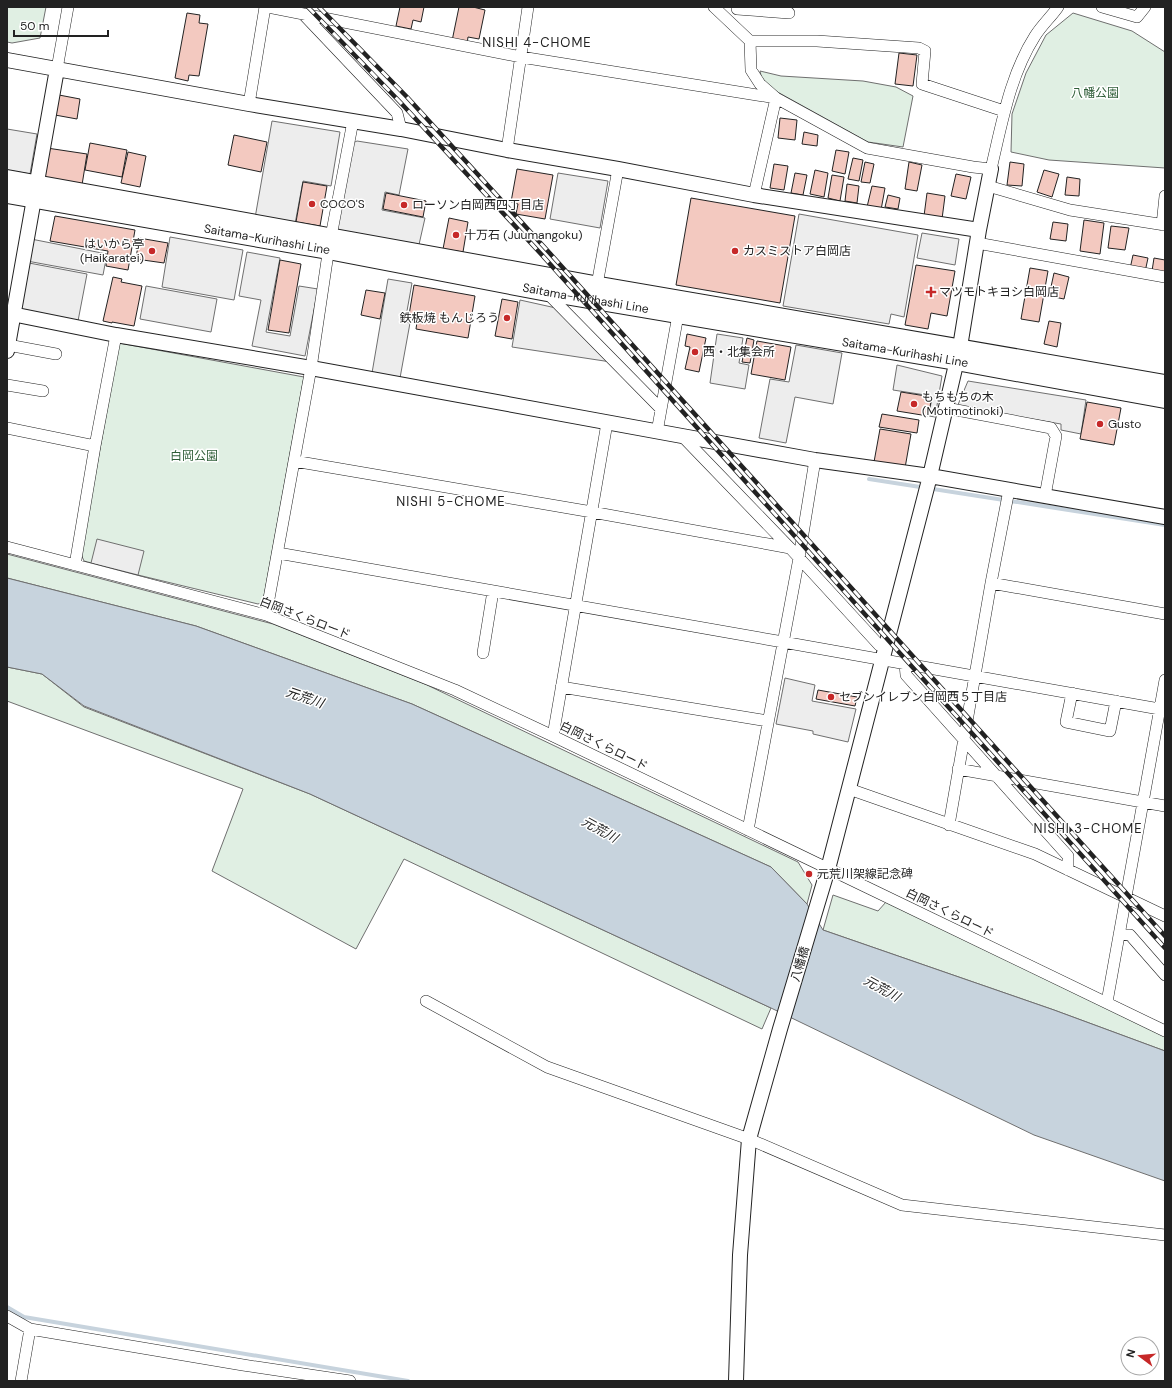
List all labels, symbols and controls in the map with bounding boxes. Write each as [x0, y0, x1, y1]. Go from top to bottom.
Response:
scale bar [14, 12, 108, 38]
text: 50 m [20, 18, 49, 34]
district label: NISHI 4-CHOME [482, 34, 592, 51]
park label: 八幡公園 [1071, 85, 1119, 101]
place label: COCO'S [320, 196, 365, 212]
place label: ローソン白岡西四丁目店 [412, 197, 544, 213]
marker: COCO'S [307, 199, 317, 209]
marker: ローソン白岡西四丁目店 [399, 200, 409, 210]
street label: Saitama-Kurihashi Line [203, 221, 332, 258]
place label: 十万石 (Juumangoku) [464, 227, 583, 243]
marker: 十万石 (Juumangoku) [451, 230, 461, 240]
place label: はいから亭 (Haikaratei) [80, 236, 144, 266]
place label: カスミストア白岡店 [743, 243, 851, 259]
marker: はいから亭 (Haikaratei) [147, 246, 157, 256]
marker: カスミストア白岡店 [730, 246, 740, 256]
street label: Saitama-Kurihashi Line [521, 279, 650, 317]
place label: マツモトキヨシ白岡店 [939, 284, 1059, 300]
marker: マツモトキヨシ白岡店 [926, 287, 936, 297]
place label: 鉄板焼 もんじろう [400, 310, 499, 326]
marker: 鉄板焼 もんじろう [502, 313, 512, 323]
street label: Saitama-Kurihashi Line [841, 334, 970, 371]
place label: 西・北集会所 [703, 344, 775, 360]
marker: 西・北集会所 [690, 347, 700, 357]
place label: もちもちの木 (Motimotinoki) [922, 389, 1004, 419]
marker: もちもちの木 (Motimotinoki) [909, 399, 919, 409]
place label: Gusto [1108, 416, 1141, 432]
marker: Gusto [1095, 419, 1105, 429]
park label: 白岡公園 [170, 448, 218, 464]
district label: NISHI 5-CHOME [396, 493, 506, 510]
street label: 白岡さくらロード [257, 593, 353, 643]
water label: 元荒川 [284, 683, 328, 713]
place label: セブンイレブン白岡西５丁目店 [839, 689, 1007, 705]
marker: セブンイレブン白岡西５丁目店 [826, 692, 836, 702]
street label: 白岡さくらロード [557, 718, 651, 774]
water label: 元荒川 [579, 813, 623, 847]
district label: NISHI 3-CHOME [1033, 820, 1143, 837]
place label: 元荒川架線記念碑 [817, 866, 913, 882]
marker: 元荒川架線記念碑 [804, 869, 814, 879]
street label: 白岡さくらロード [903, 885, 997, 941]
street label: 八幡橋 [787, 944, 813, 984]
water label: 元荒川 [861, 972, 905, 1006]
north arrow [1120, 1336, 1160, 1376]
text: N [1123, 1347, 1138, 1359]

